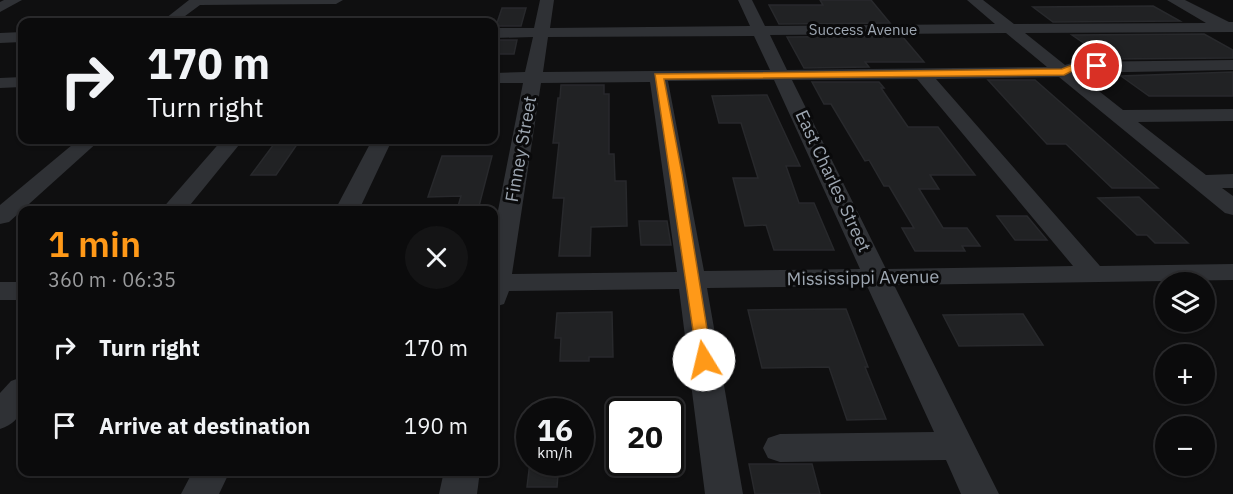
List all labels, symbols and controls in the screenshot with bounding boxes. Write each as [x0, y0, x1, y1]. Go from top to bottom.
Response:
street label: Success Avenue [809, 20, 917, 39]
text: 170 m [147, 36, 270, 91]
pin [1071, 40, 1122, 91]
icon: right [48, 42, 126, 120]
icon: arrive [1080, 49, 1113, 82]
text: Turn right [147, 89, 264, 124]
street label: Finney Street [500, 94, 541, 204]
street label: East Charles Street [790, 106, 876, 255]
text: 1 min [48, 220, 141, 267]
button: close [405, 226, 468, 289]
street label: Mississippi Avenue [786, 265, 940, 290]
text: 360 m · 06:35 [48, 266, 176, 293]
map controls [1155, 272, 1215, 476]
button: layers [1155, 272, 1215, 332]
position arrow [672, 328, 736, 392]
icon: right [48, 331, 81, 364]
text: Turn right [99, 333, 200, 362]
text: 170 m [404, 333, 468, 362]
button: + [1155, 344, 1215, 404]
speed limit sign: 20 [606, 398, 684, 476]
icon: arrive [48, 409, 81, 442]
text: 16 [537, 410, 573, 449]
text: Arrive at destination [99, 411, 310, 440]
text: 190 m [404, 411, 468, 440]
button: − [1155, 416, 1215, 476]
text: km/h [537, 443, 573, 462]

